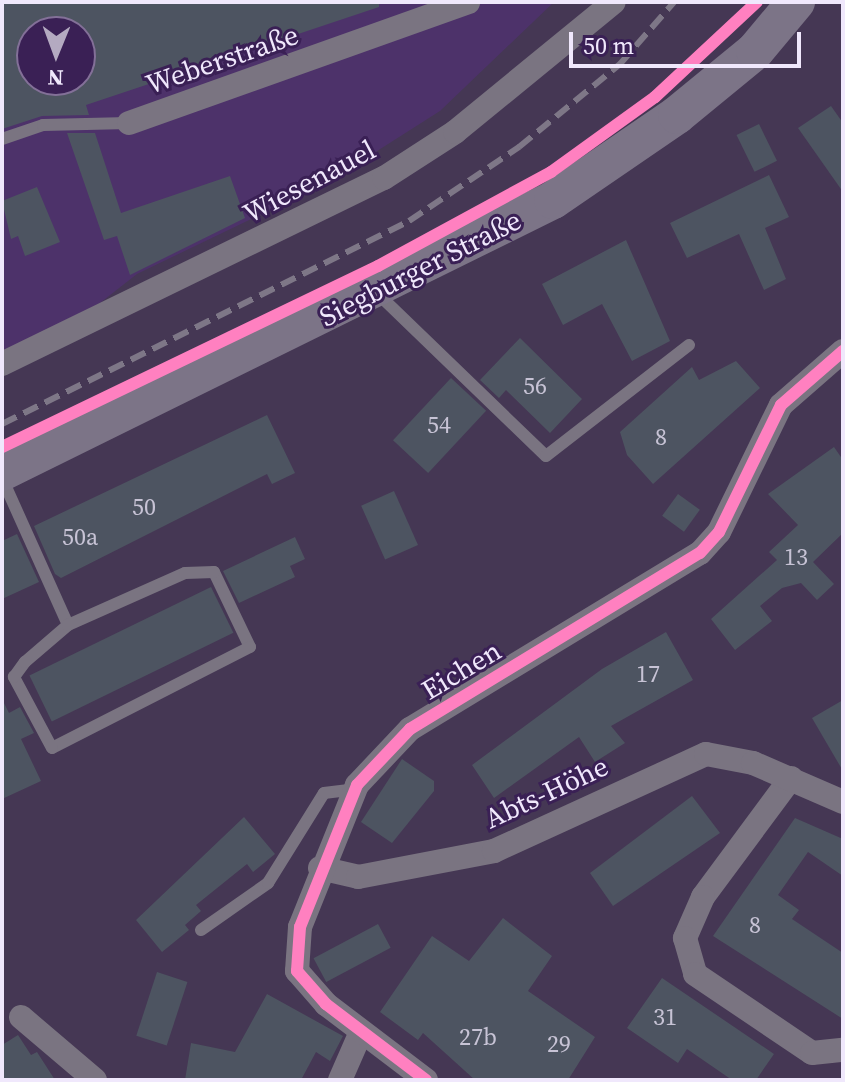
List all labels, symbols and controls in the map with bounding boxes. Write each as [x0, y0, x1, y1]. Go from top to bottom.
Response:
north arrow [16, 16, 96, 96]
scale bar [573, 16, 805, 66]
street label: Weberstraße [141, 17, 303, 101]
text: 50 m [583, 29, 634, 62]
text: N [47, 63, 64, 93]
street label: Wiesenauel [237, 132, 381, 230]
street label: Siegburger Straße [314, 203, 526, 333]
house number: 56 [523, 372, 547, 400]
house number: 54 [427, 411, 451, 439]
house number: 8 [655, 423, 667, 451]
house number: 50 [132, 493, 156, 521]
house number: 50a [62, 523, 98, 551]
house number: 13 [784, 543, 808, 571]
street label: Eichen [415, 633, 507, 707]
house number: 17 [636, 660, 660, 688]
street label: Abts-Höhe [479, 749, 613, 835]
house number: 8 [749, 911, 761, 939]
house number: 31 [653, 1003, 677, 1031]
house number: 27b [459, 1023, 497, 1051]
house number: 29 [547, 1030, 571, 1058]

